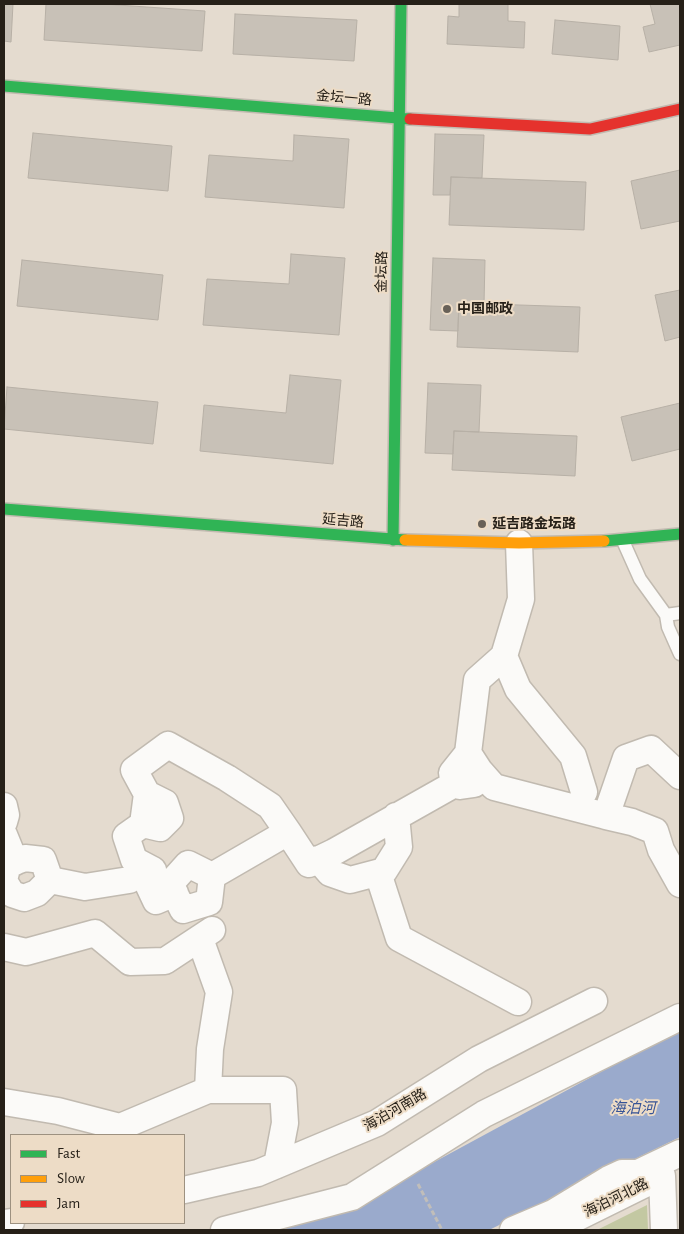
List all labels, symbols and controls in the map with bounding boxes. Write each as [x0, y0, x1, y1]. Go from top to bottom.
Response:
street label: 金坛一路 [315, 87, 373, 109]
street label: 金坛路 [373, 251, 391, 293]
place label: 中国邮政 [457, 301, 513, 317]
marker: 中国邮政 [441, 303, 453, 315]
street label: 延吉路 [321, 511, 365, 531]
place label: 延吉路金坛路 [492, 516, 576, 532]
marker: 延吉路金坛路 [476, 518, 488, 530]
street label: 海泊河南路 [360, 1085, 430, 1135]
water label: 海泊河 [611, 1099, 655, 1117]
legend [10, 1134, 185, 1224]
text: Fast [57, 1146, 80, 1161]
text: Slow [57, 1171, 85, 1186]
street label: 海泊河北路 [581, 1175, 651, 1221]
text: Jam [57, 1196, 80, 1211]

